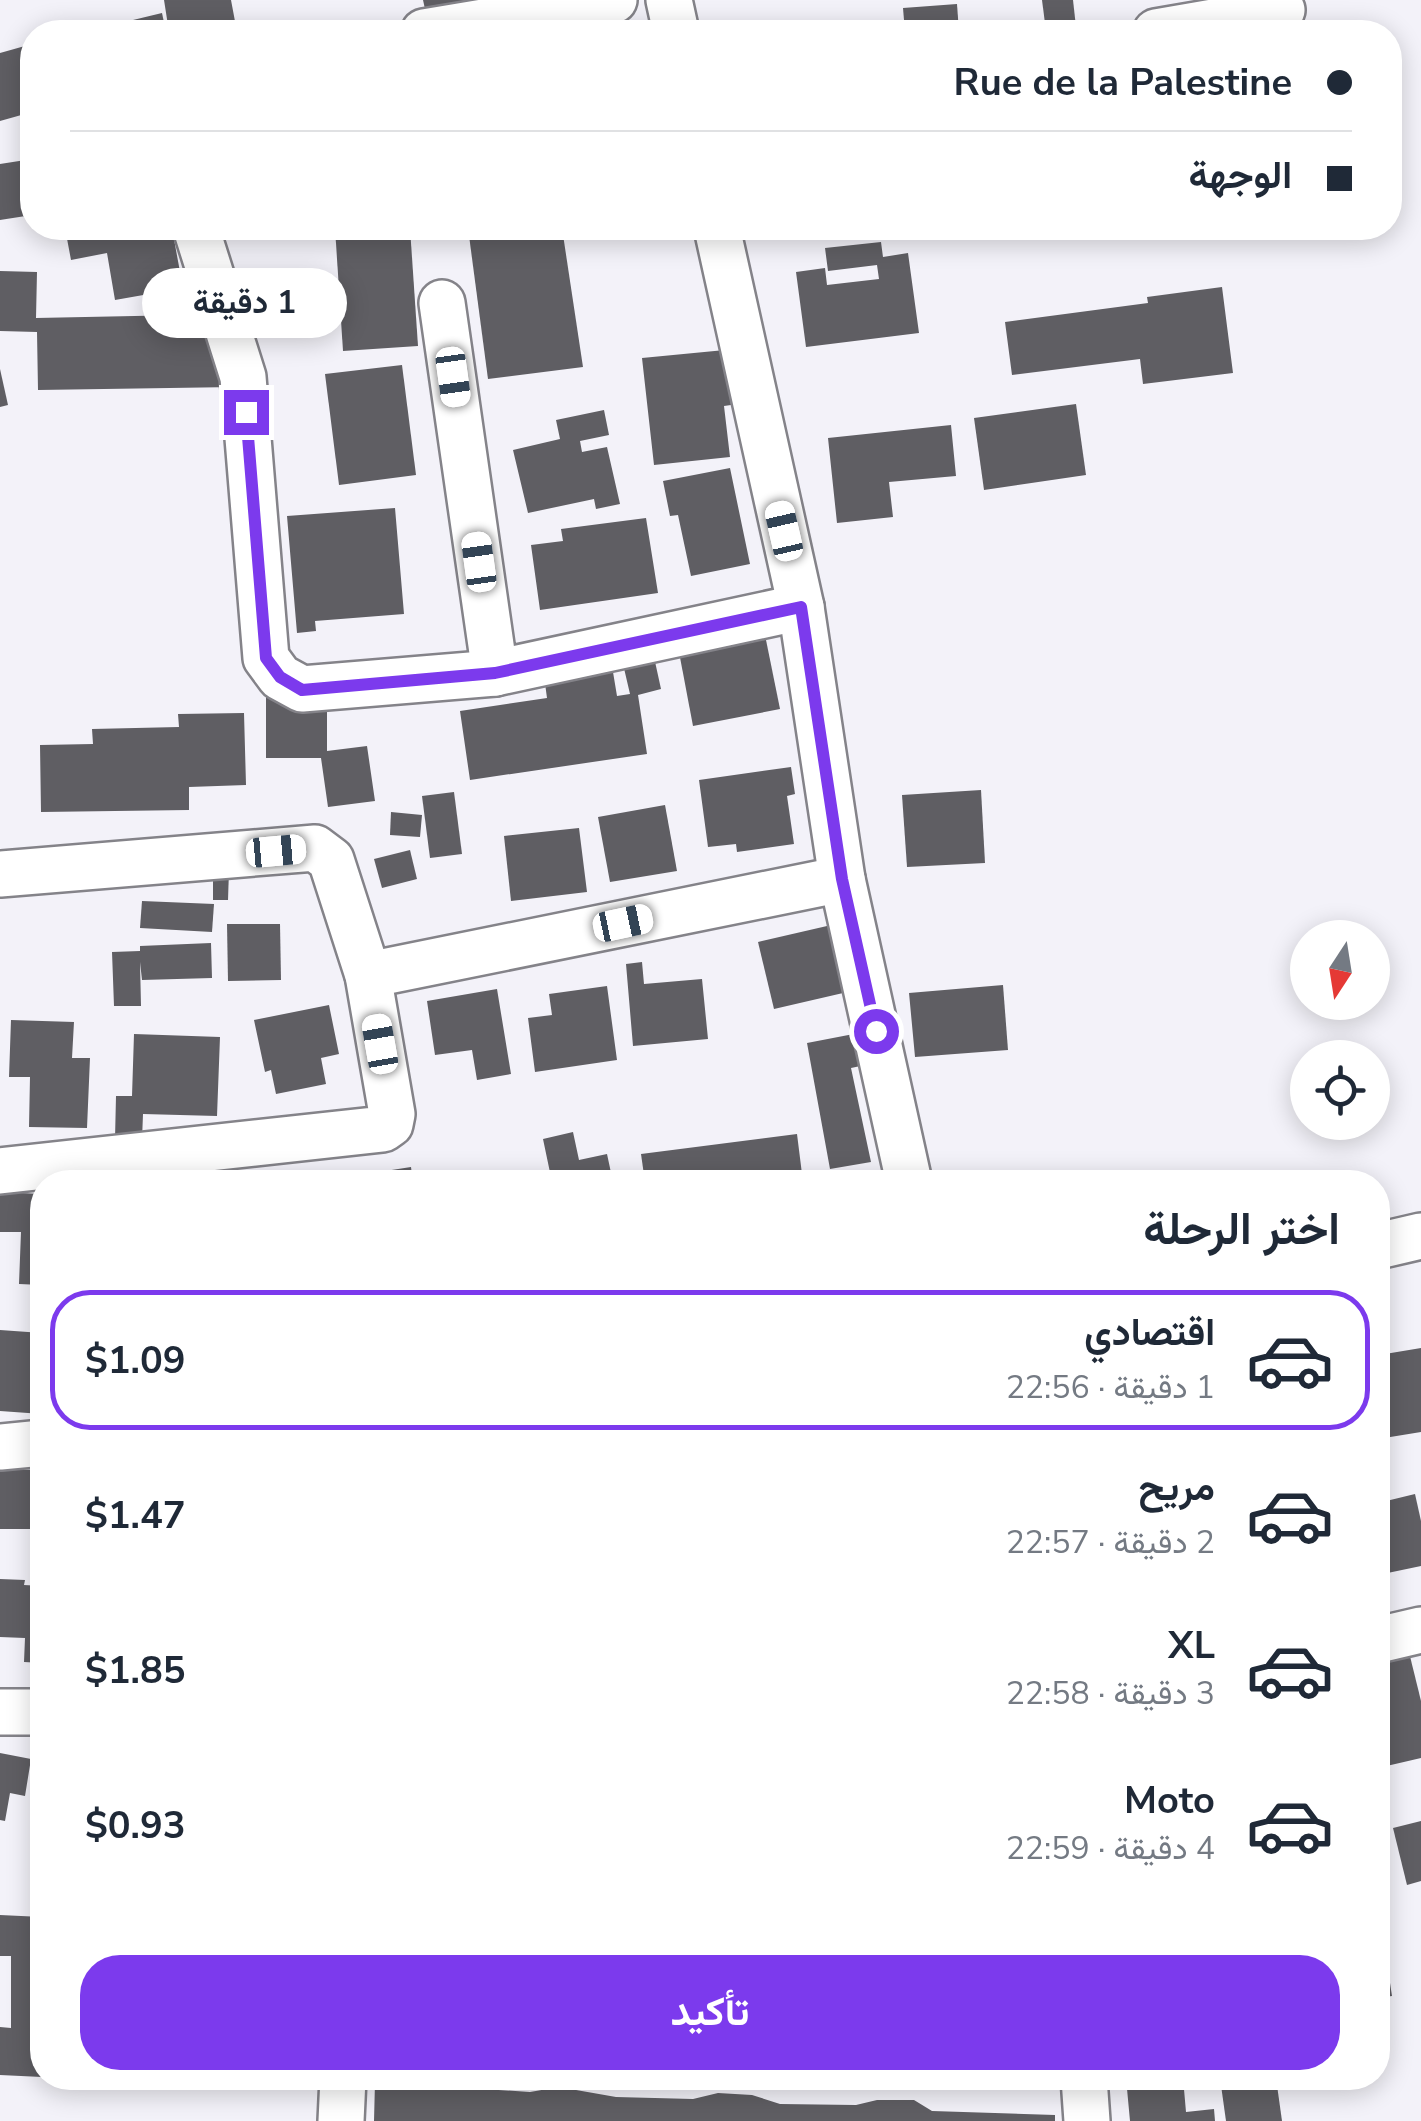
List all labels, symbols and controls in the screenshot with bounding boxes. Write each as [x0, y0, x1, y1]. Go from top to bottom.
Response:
text: Rue de la Palestine [954, 57, 1292, 108]
text: الوجهة [1189, 150, 1292, 201]
callout: 1 دقيقة [144, 267, 348, 337]
text: 1 دقيقة [193, 281, 296, 324]
car [434, 345, 472, 409]
route end [224, 390, 269, 435]
car [763, 498, 805, 564]
car [460, 530, 498, 594]
car [245, 833, 307, 869]
car [591, 902, 655, 944]
north arrow [1290, 920, 1390, 1020]
map controls [1290, 920, 1390, 1140]
route start [854, 1009, 899, 1054]
car [360, 1012, 400, 1076]
button: locate [1290, 1040, 1390, 1140]
text: اختر الرحلة [1143, 1199, 1340, 1260]
text: اقتصادي [1084, 1307, 1215, 1358]
icon: car [1245, 1315, 1335, 1405]
text: $1.09 [85, 1335, 186, 1386]
text: 1 دقيقة · 22:56 [1006, 1366, 1215, 1409]
text: مريح [1139, 1462, 1215, 1513]
icon: car [1245, 1470, 1335, 1560]
text: $1.47 [85, 1490, 186, 1541]
text: 2 دقيقة · 22:57 [1006, 1521, 1215, 1564]
text: XL [1168, 1620, 1215, 1671]
icon: car [1245, 1625, 1335, 1715]
text: $1.85 [85, 1645, 186, 1696]
text: 3 دقيقة · 22:58 [1006, 1672, 1215, 1715]
text: Moto [1124, 1775, 1215, 1826]
icon: car [1245, 1780, 1335, 1870]
text: $0.93 [85, 1800, 186, 1851]
text: 4 دقيقة · 22:59 [1006, 1827, 1215, 1870]
button: تأكيد [80, 1955, 1340, 2070]

